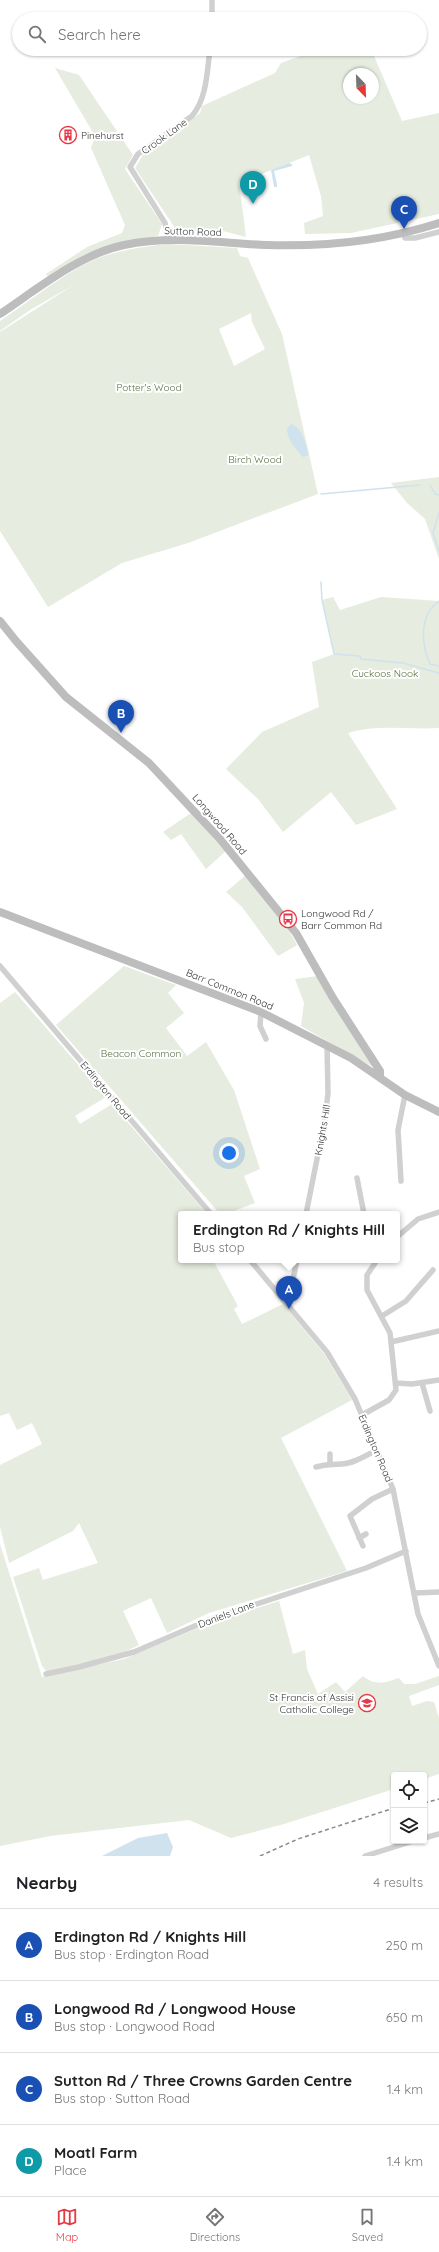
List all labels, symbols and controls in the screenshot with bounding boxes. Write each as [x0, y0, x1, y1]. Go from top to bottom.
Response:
search box [12, 12, 427, 56]
icon: search [26, 23, 48, 45]
text: Search here [58, 25, 141, 44]
north arrow [343, 68, 379, 104]
street label: Crook Lane [139, 115, 190, 157]
building icon: Pinehurst [58, 125, 78, 145]
place label: Pinehurst [81, 129, 124, 142]
pin: D [240, 171, 266, 204]
pin: C [391, 196, 417, 229]
street label: Sutton Road [164, 224, 222, 239]
park label: Potter's Wood [116, 381, 182, 394]
park label: Birch Wood [228, 453, 282, 466]
park label: Cuckoos Nook [352, 667, 418, 680]
pin: B [108, 700, 134, 733]
street label: Longwood Road [190, 791, 250, 857]
place label: Longwood Rd / Barr Common Rd [301, 907, 382, 932]
bus stop icon: Longwood Rd / Barr Common Rd [278, 909, 298, 929]
street label: Barr Common Road [184, 966, 275, 1013]
park label: Beacon Common [101, 1047, 181, 1060]
street label: Erdington Road [77, 1058, 134, 1122]
street label: Knights Hill [312, 1104, 333, 1157]
your location [219, 1143, 239, 1163]
popup [178, 1211, 400, 1263]
text: Erdington Rd / Knights Hill [193, 1220, 385, 1239]
text: Bus stop [193, 1239, 245, 1255]
pin: A [276, 1276, 302, 1309]
street label: Erdington Road [355, 1412, 396, 1484]
street label: Daniels Lane [196, 1598, 257, 1631]
place label: St Francis of Assisi Catholic College [269, 1691, 354, 1716]
school or university icon: St Francis of Assisi Catholic College [357, 1693, 377, 1713]
map controls [391, 1772, 427, 1844]
button: locate [391, 1772, 427, 1808]
button: layers [391, 1808, 427, 1844]
text: Nearby [16, 1872, 77, 1893]
text: 4 results [373, 1874, 423, 1890]
text: Erdington Rd / Knights Hill [54, 1927, 246, 1946]
text: A [25, 1937, 33, 1953]
text: 250 m [386, 1937, 423, 1953]
text: Bus stop · Erdington Road [54, 1946, 209, 1962]
text: Longwood Rd / Longwood House [54, 1999, 296, 2018]
text: B [25, 2009, 33, 2025]
text: 650 m [386, 2009, 423, 2025]
text: Bus stop · Longwood Road [54, 2018, 215, 2034]
text: Sutton Rd / Three Crowns Garden Centre [54, 2071, 352, 2090]
text: C [25, 2081, 33, 2097]
text: 1.4 km [387, 2081, 423, 2097]
text: Bus stop · Sutton Road [54, 2090, 190, 2106]
text: Moatl Farm [54, 2143, 137, 2162]
text: D [24, 2153, 34, 2169]
text: 1.4 km [387, 2153, 423, 2169]
text: Place [54, 2162, 87, 2178]
tab: Map [56, 2206, 78, 2244]
tab: Directions [190, 2206, 240, 2244]
tab: Saved [352, 2206, 383, 2244]

